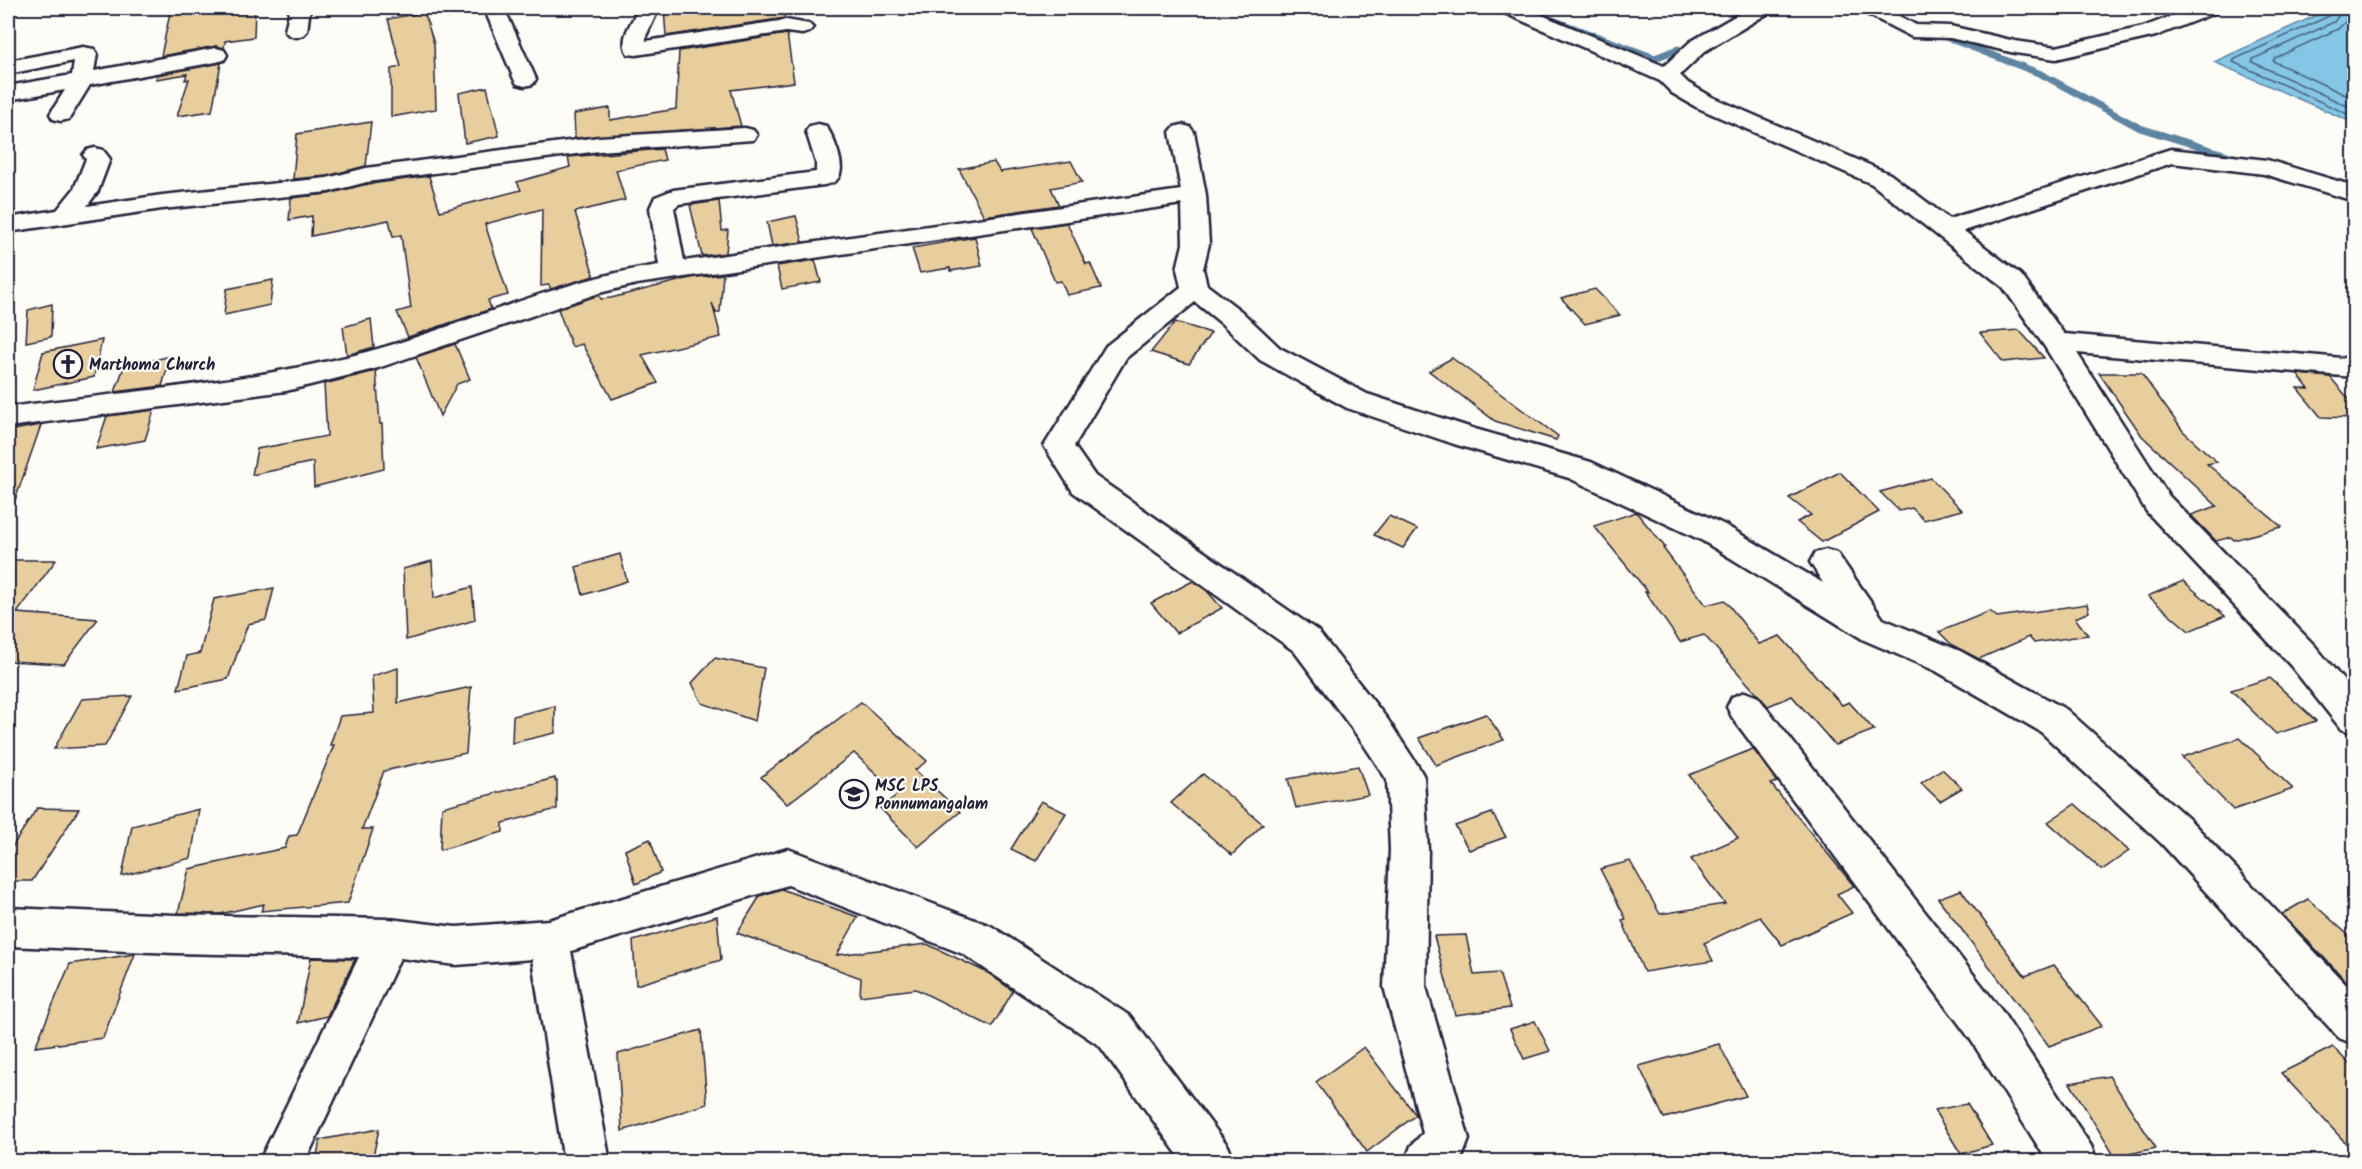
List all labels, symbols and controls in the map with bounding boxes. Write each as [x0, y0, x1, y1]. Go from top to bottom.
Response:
church icon: Marthoma Church [52, 348, 84, 380]
place label: Marthoma Church [89, 353, 215, 378]
place label: MSC LPS Ponnumangalam [875, 774, 988, 817]
school or university icon: MSC LPS Ponnumangalam [838, 778, 870, 810]

